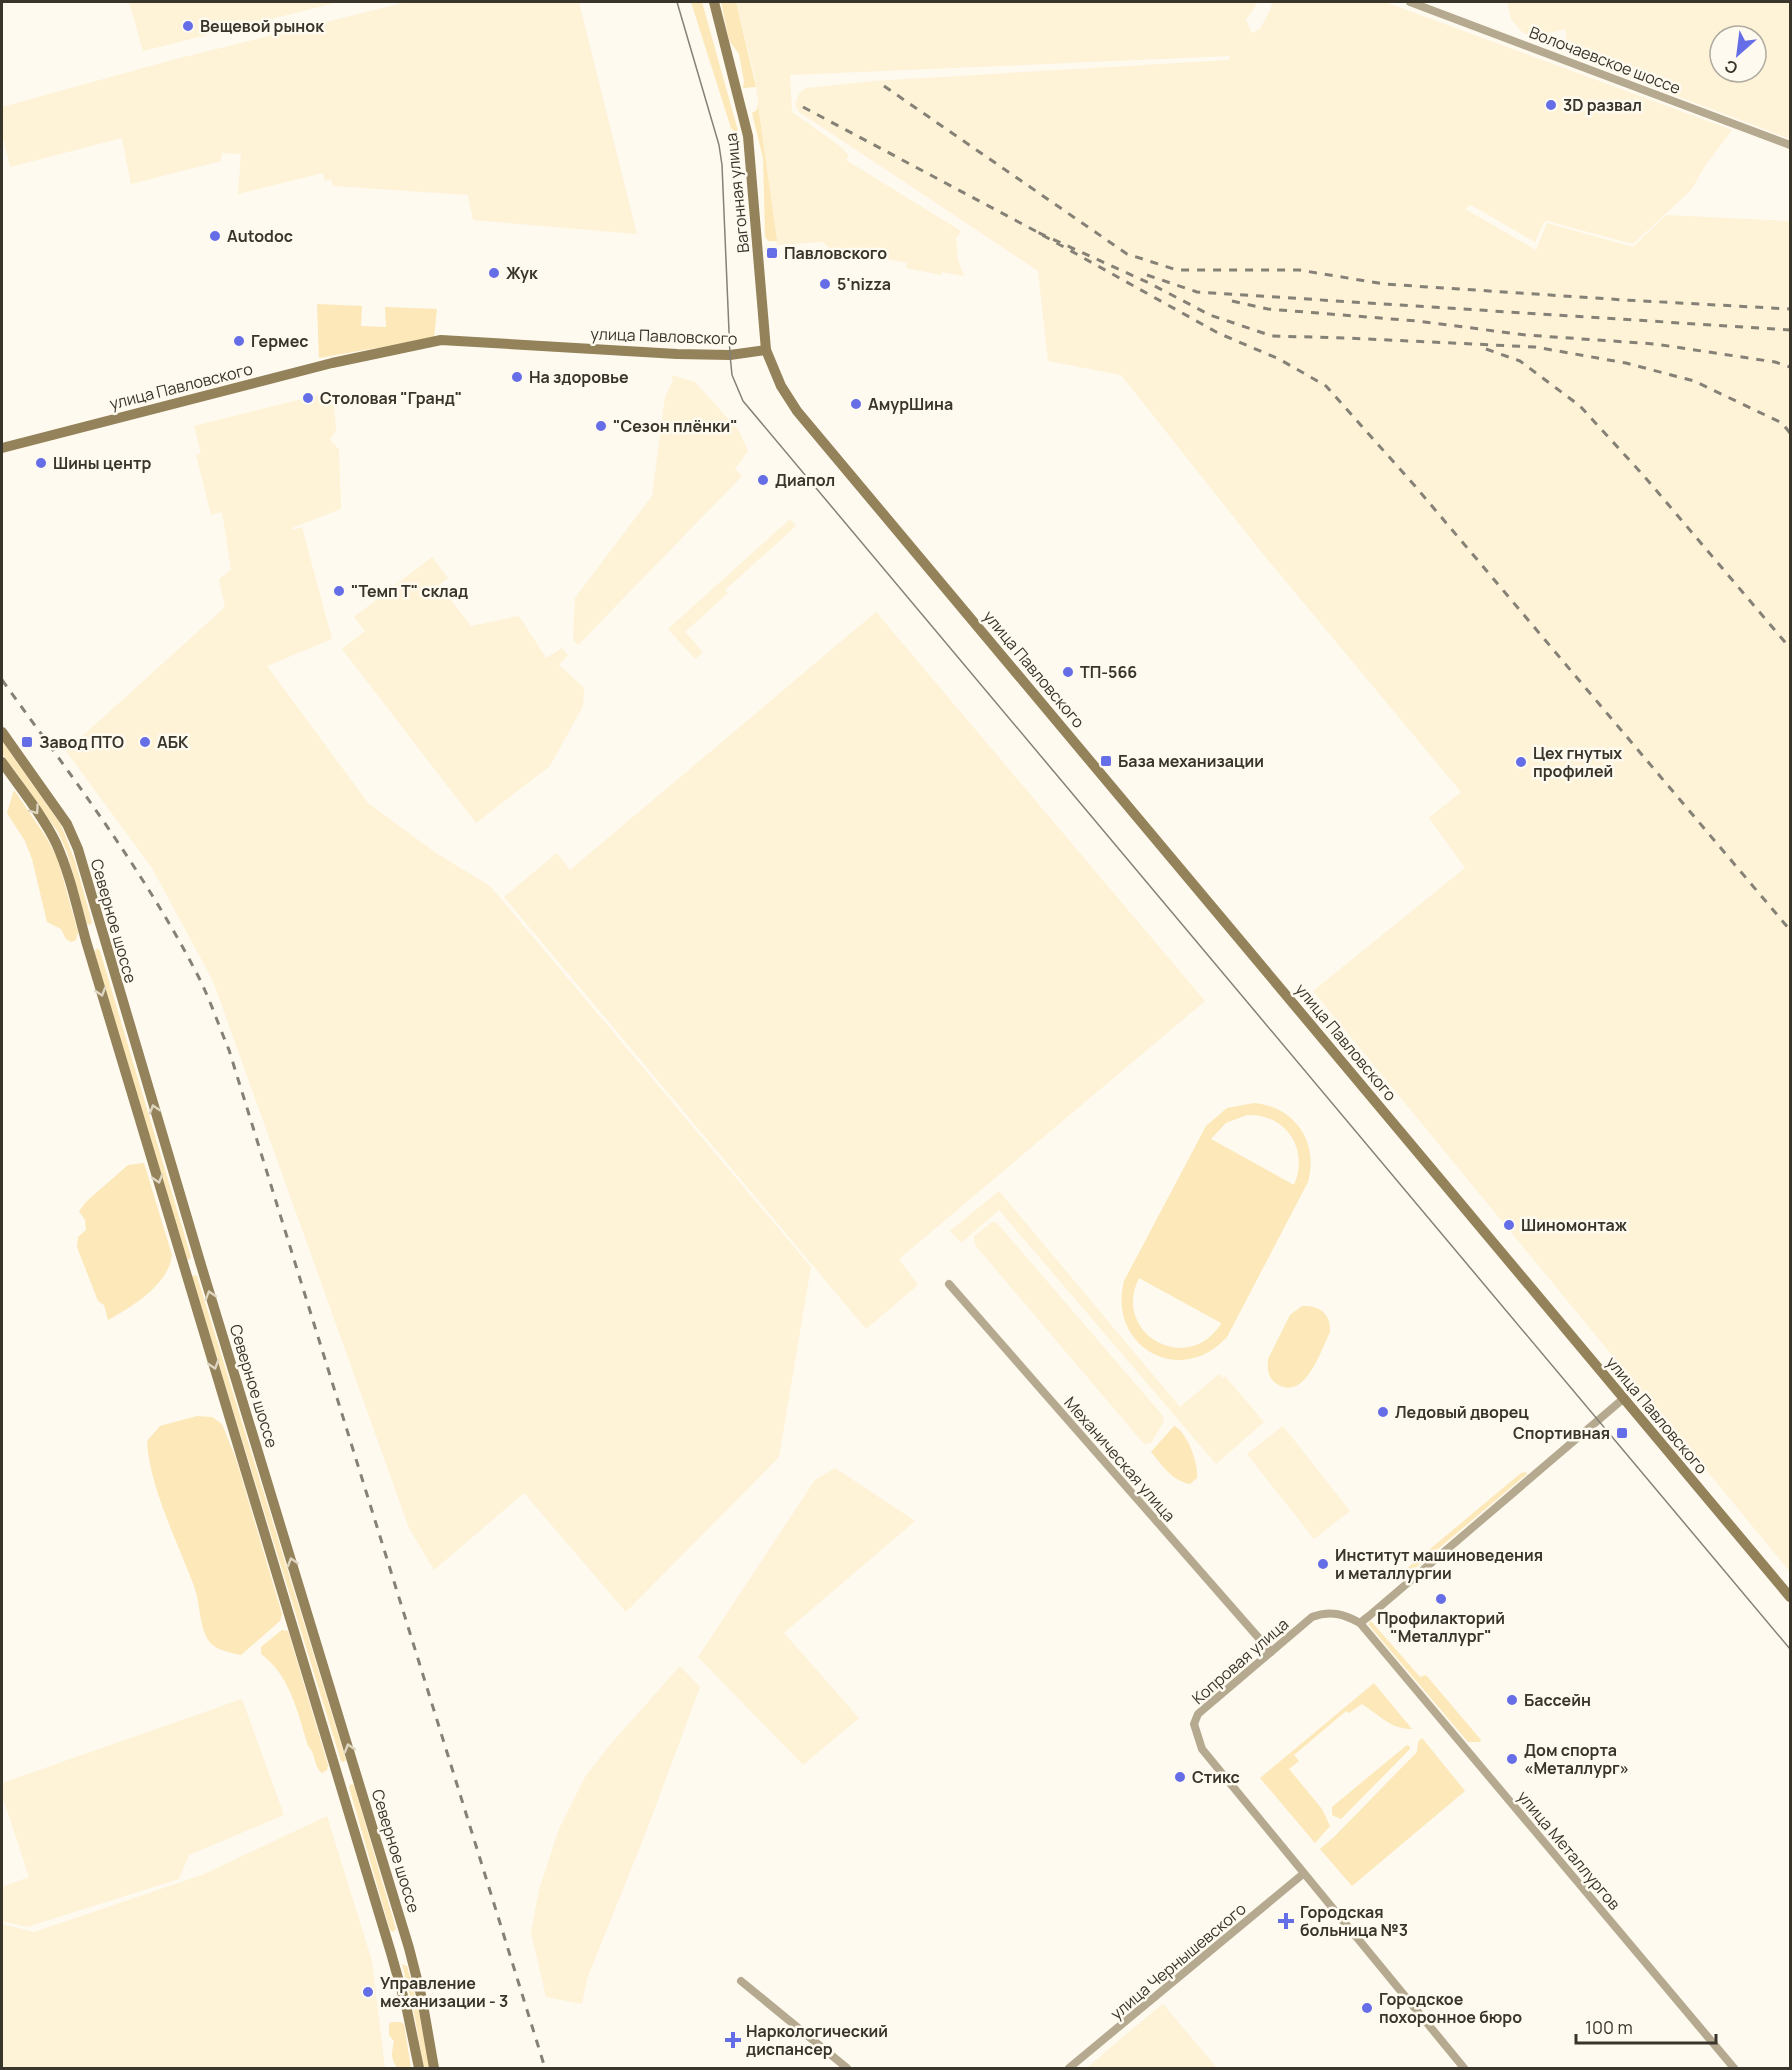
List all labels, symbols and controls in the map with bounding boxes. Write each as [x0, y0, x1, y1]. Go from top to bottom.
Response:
place label: Вещевой рынок [200, 15, 324, 37]
marker: Вещевой рынок [181, 19, 195, 33]
street label: Волочаевское шоссе [1526, 21, 1684, 99]
north arrow [1708, 24, 1768, 84]
text: С [1720, 55, 1741, 80]
place label: 3D развал [1563, 94, 1642, 116]
marker: 3D развал [1544, 98, 1558, 112]
street label: Вагонная улица [720, 132, 754, 254]
place label: Autodoc [227, 225, 293, 247]
marker: Autodoc [208, 229, 222, 243]
place label: Павловского [784, 242, 887, 264]
marker: Павловского [765, 246, 779, 260]
place label: Жук [506, 262, 538, 284]
marker: Жук [487, 266, 501, 280]
place label: 5'nizza [837, 273, 891, 295]
marker: 5'nizza [818, 277, 832, 291]
street label: улица Павловского [590, 322, 738, 350]
place label: Гермес [251, 330, 309, 352]
marker: Гермес [232, 334, 246, 348]
street label: улица Павловского [107, 358, 255, 414]
place label: На здоровье [529, 366, 629, 388]
marker: На здоровье [510, 370, 524, 384]
place label: Столовая "Гранд" [320, 387, 462, 409]
marker: Столовая "Гранд" [301, 391, 315, 405]
place label: АмурШина [868, 393, 953, 415]
marker: АмурШина [849, 397, 863, 411]
place label: "Сезон плёнки" [613, 415, 738, 437]
marker: "Сезон плёнки" [594, 419, 608, 433]
place label: Шины центр [53, 452, 151, 474]
marker: Шины центр [34, 456, 48, 470]
place label: Диапол [775, 469, 835, 491]
marker: Диапол [756, 473, 770, 487]
place label: "Темп Т" склад [351, 580, 468, 602]
marker: "Темп Т" склад [332, 584, 346, 598]
street label: улица Павловского [978, 606, 1090, 732]
place label: ТП-566 [1080, 661, 1137, 683]
marker: ТП-566 [1061, 665, 1075, 679]
place label: Завод ПТО [39, 731, 124, 753]
place label: АБК [157, 731, 189, 753]
marker: Завод ПТО [20, 735, 34, 749]
marker: АБК [138, 735, 152, 749]
place label: Цех гнутых профилей [1533, 742, 1622, 782]
place label: База механизации [1118, 750, 1264, 772]
marker: База механизации [1099, 754, 1113, 768]
marker: Цех гнутых профилей [1514, 755, 1528, 769]
one-way arrow [28, 803, 39, 814]
street label: Северное шоссе [86, 856, 142, 986]
street label: улица Павловского [1290, 979, 1402, 1105]
one-way arrow [94, 986, 106, 997]
one-way arrow [149, 1104, 161, 1115]
one-way arrow [150, 1173, 163, 1184]
place label: Шиномонтаж [1521, 1214, 1628, 1236]
marker: Шиномонтаж [1502, 1218, 1516, 1232]
one-way arrow [205, 1290, 217, 1301]
street label: Северное шоссе [225, 1322, 283, 1450]
street label: улица Павловского [1601, 1352, 1713, 1478]
one-way arrow [207, 1359, 219, 1370]
street label: Механическая улица [1060, 1392, 1180, 1526]
place label: Ледовый дворец [1395, 1401, 1529, 1423]
marker: Ледовый дворец [1376, 1405, 1390, 1419]
place label: Спортивная [1513, 1422, 1610, 1444]
marker: Спортивная [1615, 1426, 1629, 1440]
place label: Институт машиноведения и металлургии [1335, 1544, 1543, 1584]
one-way arrow [287, 1557, 299, 1568]
marker: Институт машиноведения и металлургии [1316, 1557, 1330, 1571]
marker: Профилакторий "Металлург" [1434, 1592, 1448, 1606]
place label: Профилакторий "Металлург" [1377, 1607, 1505, 1647]
street label: Копровая улица [1187, 1613, 1293, 1709]
place label: Бассейн [1524, 1689, 1591, 1711]
marker: Бассейн [1505, 1693, 1519, 1707]
place label: Дом спорта «Металлург» [1524, 1739, 1629, 1779]
one-way arrow [344, 1743, 356, 1754]
marker: Дом спорта «Металлург» [1505, 1752, 1519, 1766]
place label: Стикс [1192, 1766, 1240, 1788]
marker: Стикс [1173, 1770, 1187, 1784]
street label: улица Металлургов [1513, 1786, 1626, 1915]
street label: Северное шоссе [367, 1787, 425, 1915]
street label: улица Чернышевского [1106, 1898, 1250, 2024]
place label: Городская больница №3 [1300, 1901, 1408, 1941]
marker: Городская больница №3 [1277, 1912, 1295, 1930]
place label: Управление механизации - 3 [380, 1972, 508, 2012]
marker: Управление механизации - 3 [361, 1985, 375, 1999]
place label: Городское похоронное бюро [1379, 1988, 1522, 2028]
marker: Городское похоронное бюро [1360, 2001, 1374, 2015]
scale bar [1576, 2007, 1716, 2045]
text: 100 m [1585, 2015, 1633, 2039]
place label: Наркологический диспансер [746, 2020, 888, 2060]
marker: Наркологический диспансер [724, 2031, 742, 2049]

